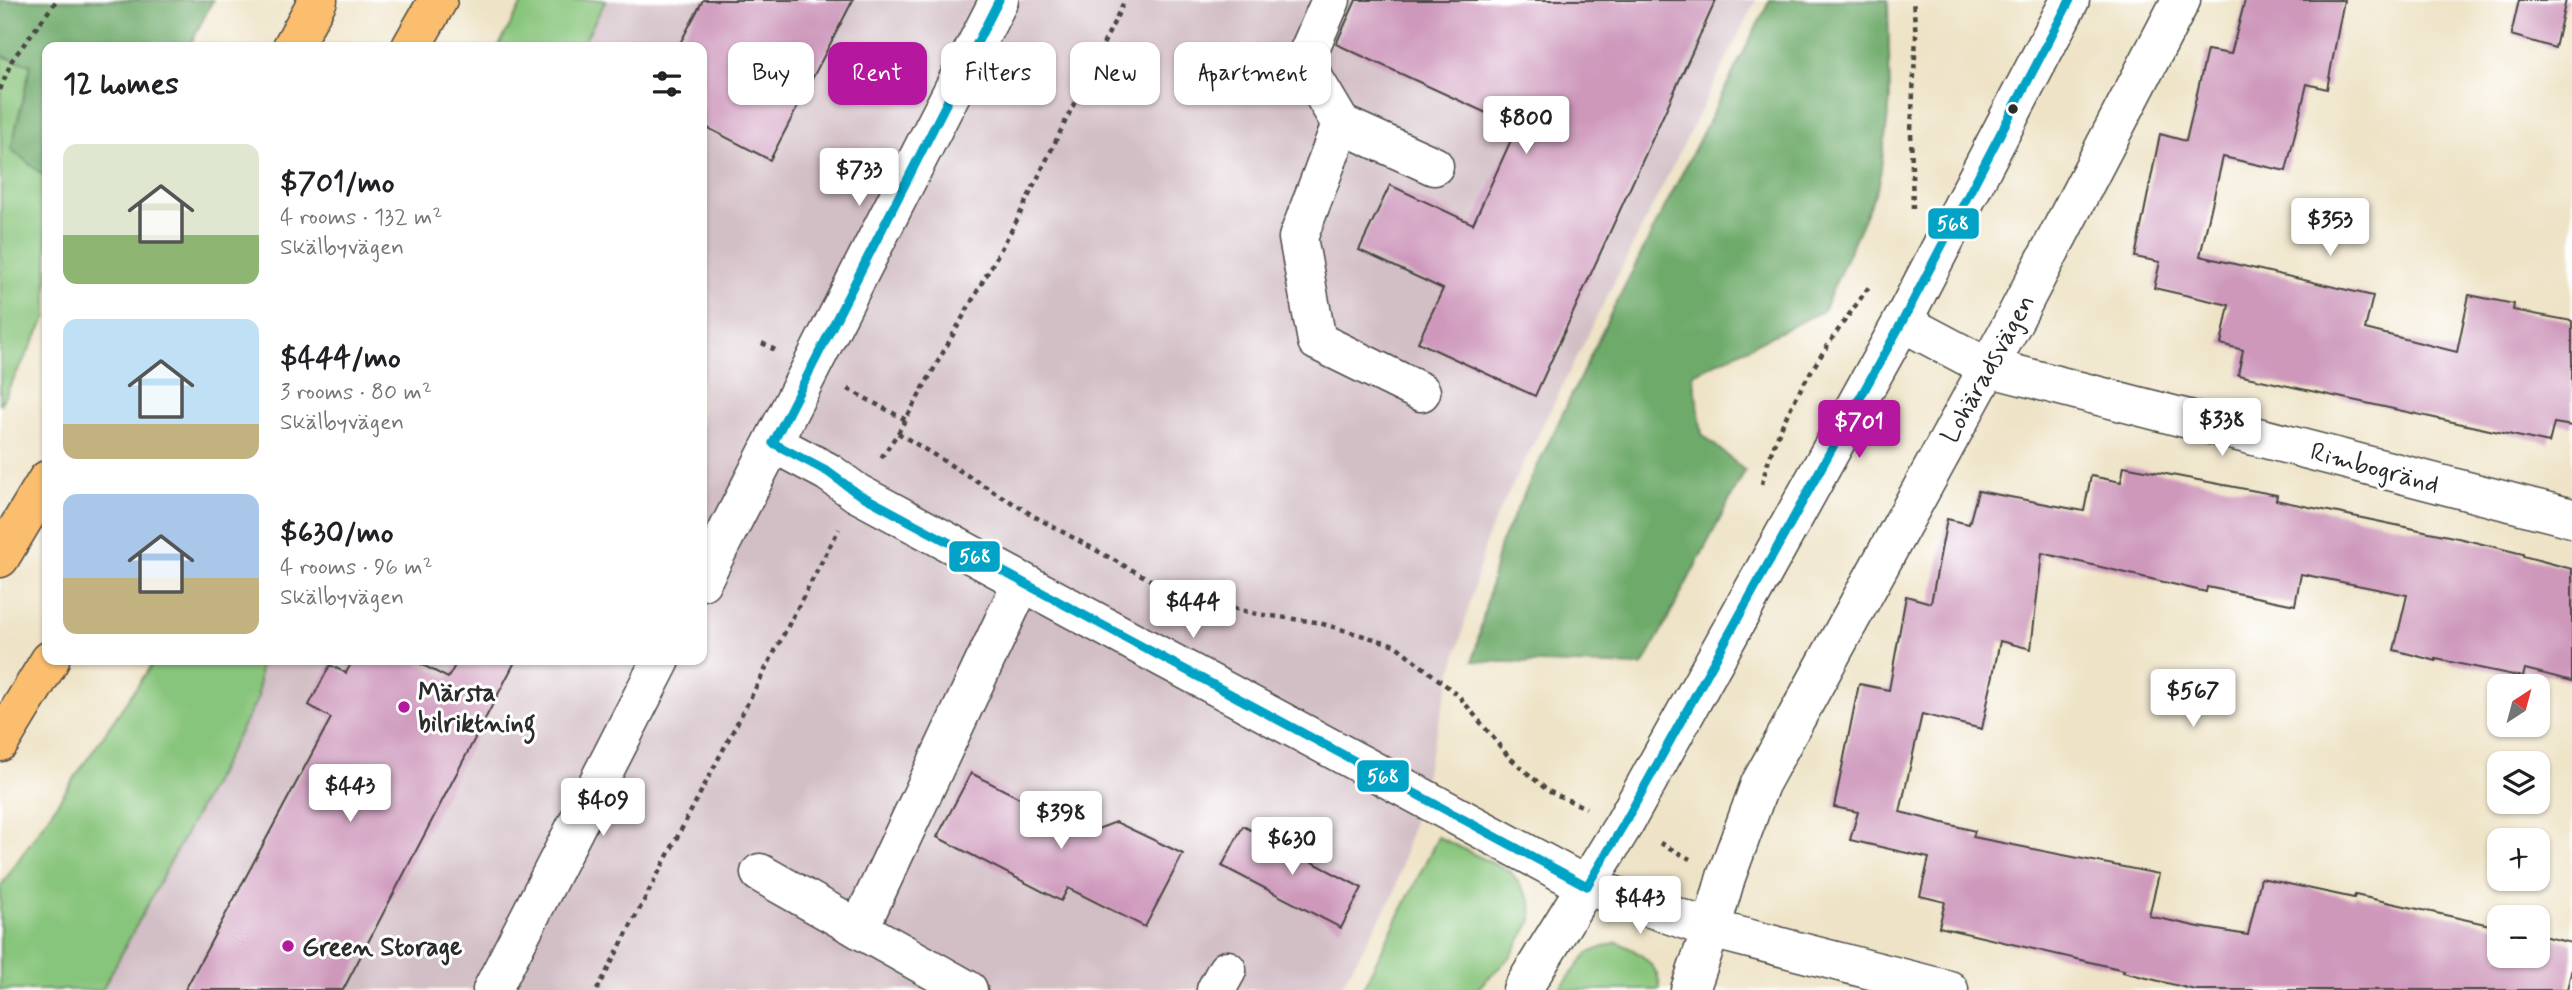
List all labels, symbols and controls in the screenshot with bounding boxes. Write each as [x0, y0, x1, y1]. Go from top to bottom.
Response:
chip: Buy [728, 42, 814, 105]
chip: Rent [828, 42, 927, 105]
chip: Filters [941, 42, 1056, 105]
chip: New [1070, 42, 1160, 105]
chip: Apartment [1174, 42, 1331, 105]
text: 12 homes [63, 65, 179, 104]
icon: filters [648, 65, 686, 103]
pin: $800 [1485, 96, 1567, 156]
unlabelled marker [2006, 102, 2020, 116]
text: $800 [1499, 104, 1553, 134]
pin: $733 [818, 148, 900, 208]
text: $733 [836, 156, 882, 186]
text: $701/mo [280, 164, 394, 203]
icon: home [119, 172, 203, 256]
pin: $353 [2289, 198, 2371, 258]
text: 4 rooms · 132 m² [280, 203, 442, 233]
text: $353 [2307, 206, 2353, 236]
line badge: 568 [1927, 207, 1980, 240]
text: 568 [1937, 212, 1969, 237]
text: Skälbyvägen [280, 233, 404, 263]
street label: Lohäradsvägen [1934, 288, 2044, 449]
text: $444/mo [280, 339, 401, 378]
icon: home [119, 347, 203, 431]
text: 3 rooms · 80 m² [280, 378, 432, 408]
pin: $338 [2181, 398, 2263, 458]
pin: $701 [1818, 400, 1900, 460]
text: $338 [2199, 406, 2245, 436]
text: Skälbyvägen [280, 408, 404, 438]
text: $701 [1834, 408, 1884, 438]
street label: Rimbogränd [2306, 435, 2443, 502]
text: $630/mo [280, 514, 394, 553]
icon: home [119, 522, 203, 606]
line badge: 568 [948, 540, 1001, 573]
text: 568 [959, 545, 991, 570]
text: 4 rooms · 96 m² [280, 553, 433, 583]
pin: $444 [1152, 580, 1234, 640]
text: Skälbyvägen [280, 583, 404, 613]
text: $444 [1166, 588, 1220, 618]
pin: $567 [2152, 670, 2234, 729]
north arrow [2487, 674, 2550, 737]
map controls [2487, 674, 2550, 968]
place label: Märsta bilriktning [418, 677, 536, 744]
text: $567 [2167, 677, 2219, 707]
marker: Märsta bilriktning [396, 699, 412, 715]
button: layers [2487, 751, 2550, 814]
line badge: 568 [1356, 759, 1410, 793]
pin: $443 [309, 764, 391, 824]
text: 568 [1367, 765, 1399, 790]
text: $443 [325, 772, 375, 802]
pin: $409 [562, 778, 644, 838]
text: $409 [577, 786, 629, 816]
pin: $398 [1020, 792, 1102, 851]
text: $398 [1036, 799, 1086, 829]
pin: $630 [1251, 818, 1333, 877]
text: $630 [1268, 825, 1316, 855]
button: + [2487, 828, 2550, 891]
pin: $443 [1599, 876, 1681, 936]
text: $443 [1615, 884, 1665, 914]
button: − [2487, 905, 2550, 968]
place label: Green Storage [302, 931, 462, 966]
marker: Green Storage [280, 938, 296, 954]

